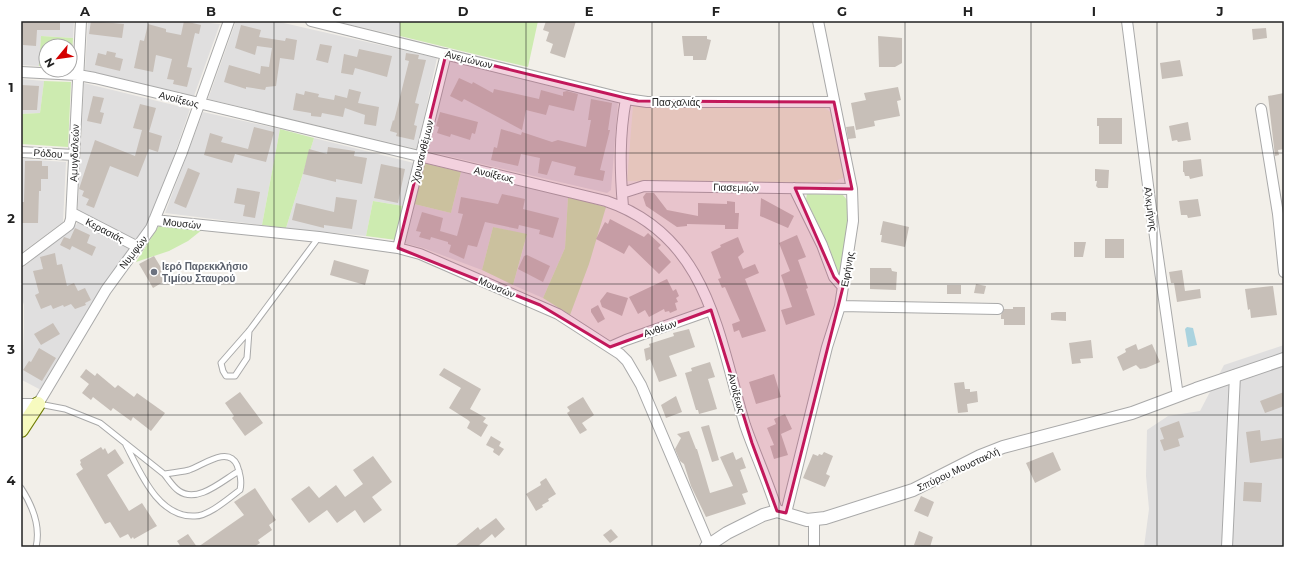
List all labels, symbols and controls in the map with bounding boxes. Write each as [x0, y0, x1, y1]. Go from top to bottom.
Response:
text: A [79, 3, 91, 19]
text: B [206, 3, 216, 19]
text: C [332, 3, 342, 19]
text: D [458, 3, 469, 19]
text: E [585, 3, 594, 19]
text: F [712, 3, 720, 19]
text: G [837, 3, 847, 19]
text: H [963, 3, 973, 19]
text: I [1092, 3, 1096, 19]
text: J [1215, 3, 1224, 19]
north arrow [38, 38, 78, 78]
street label: Ανεμώνων [444, 47, 494, 72]
text: N [41, 56, 58, 70]
text: 1 [8, 79, 14, 95]
street label: Ανοίξεως [157, 88, 200, 111]
street label: Πασχαλιάς [652, 96, 700, 109]
street label: Χρυσανθέμων [408, 119, 436, 185]
street label: Αμυγδαλεών [67, 124, 82, 182]
street label: Ρόδου [33, 146, 63, 161]
street label: Ανοίξεως [473, 164, 515, 185]
street label: Γιασεμιών [713, 181, 759, 194]
street label: Αλκμήνης [1141, 186, 1160, 232]
text: 2 [7, 210, 15, 226]
street label: Κερασιάς [83, 215, 126, 246]
street label: Μουσών [162, 215, 202, 232]
street label: Νυμφών [116, 233, 150, 272]
street label: Ειρήνης [838, 250, 857, 288]
place label: Ιερό Παρεκκλήσιο Τιμίου Σταυρού [162, 260, 248, 285]
marker: Ιερό Παρεκκλήσιο Τιμίου Σταυρού [149, 267, 159, 277]
street label: Μουσών [477, 274, 517, 301]
street label: Ανθέων [642, 317, 679, 340]
text: 3 [6, 341, 15, 357]
street label: Ανοίξεως [725, 372, 748, 415]
street label: Σπύρου Μουστακλή [915, 445, 1001, 494]
text: 4 [7, 472, 16, 488]

